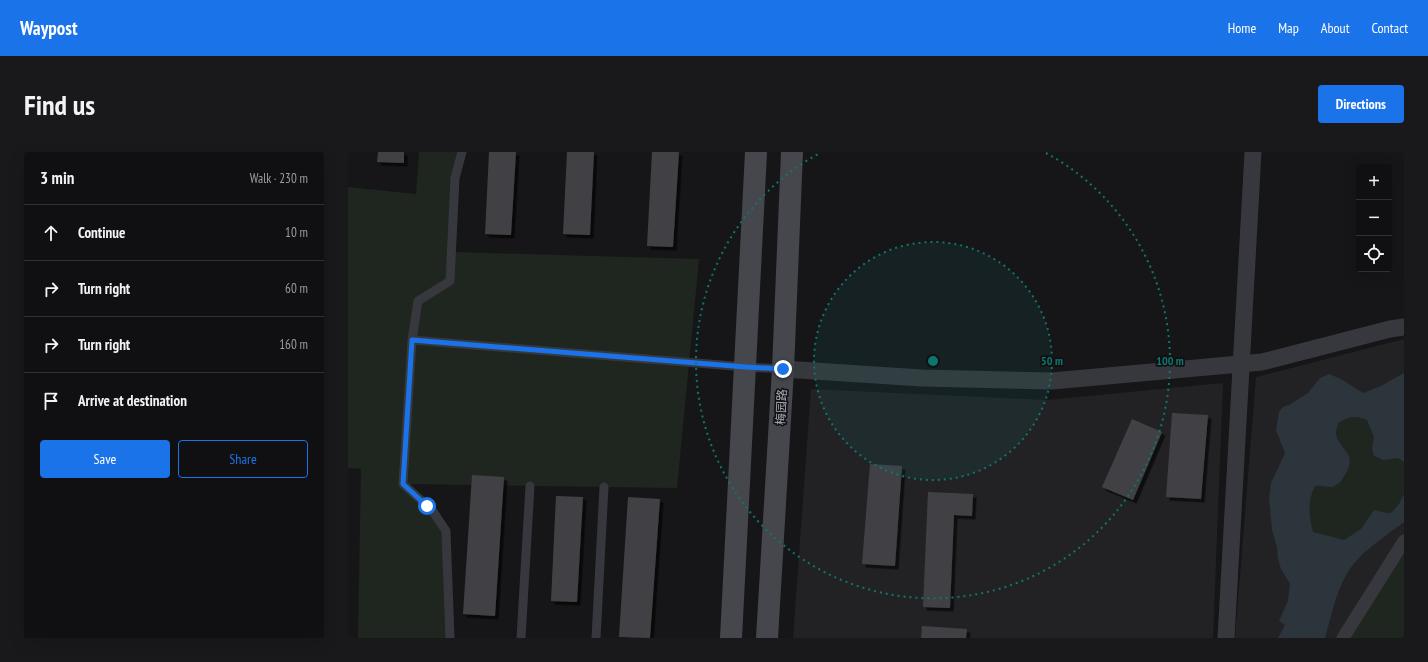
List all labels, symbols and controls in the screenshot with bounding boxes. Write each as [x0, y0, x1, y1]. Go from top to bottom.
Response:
text: Waypost [20, 16, 77, 40]
text: Home [1228, 19, 1256, 37]
text: Map [1278, 19, 1299, 37]
text: About [1321, 19, 1350, 37]
text: Contact [1372, 19, 1408, 37]
button: Directions [1318, 85, 1404, 123]
text: Find us [24, 86, 95, 123]
map controls [1356, 164, 1392, 272]
button: + [1356, 164, 1392, 200]
text: 3 min [40, 167, 74, 189]
text: Walk · 230 m [250, 170, 308, 187]
button: − [1356, 200, 1392, 236]
icon: ahead [40, 222, 62, 244]
text: Continue [78, 223, 125, 242]
text: 10 m [285, 224, 308, 241]
button: locate [1356, 236, 1392, 272]
icon: right [40, 278, 62, 300]
text: Turn right [78, 279, 130, 298]
text: 60 m [285, 280, 308, 297]
icon: right [40, 334, 62, 356]
text: Turn right [78, 335, 130, 354]
text: 160 m [279, 336, 308, 353]
text: 50 m [1041, 353, 1063, 368]
text: 100 m [1156, 353, 1184, 368]
centre of rings [926, 354, 940, 368]
route end [774, 360, 792, 378]
street label: 梅园路 [773, 389, 789, 425]
icon: arrive [40, 390, 62, 412]
text: Arrive at destination [78, 391, 187, 410]
button: Save [40, 440, 170, 478]
button: Share [178, 440, 308, 478]
route start [418, 497, 436, 515]

